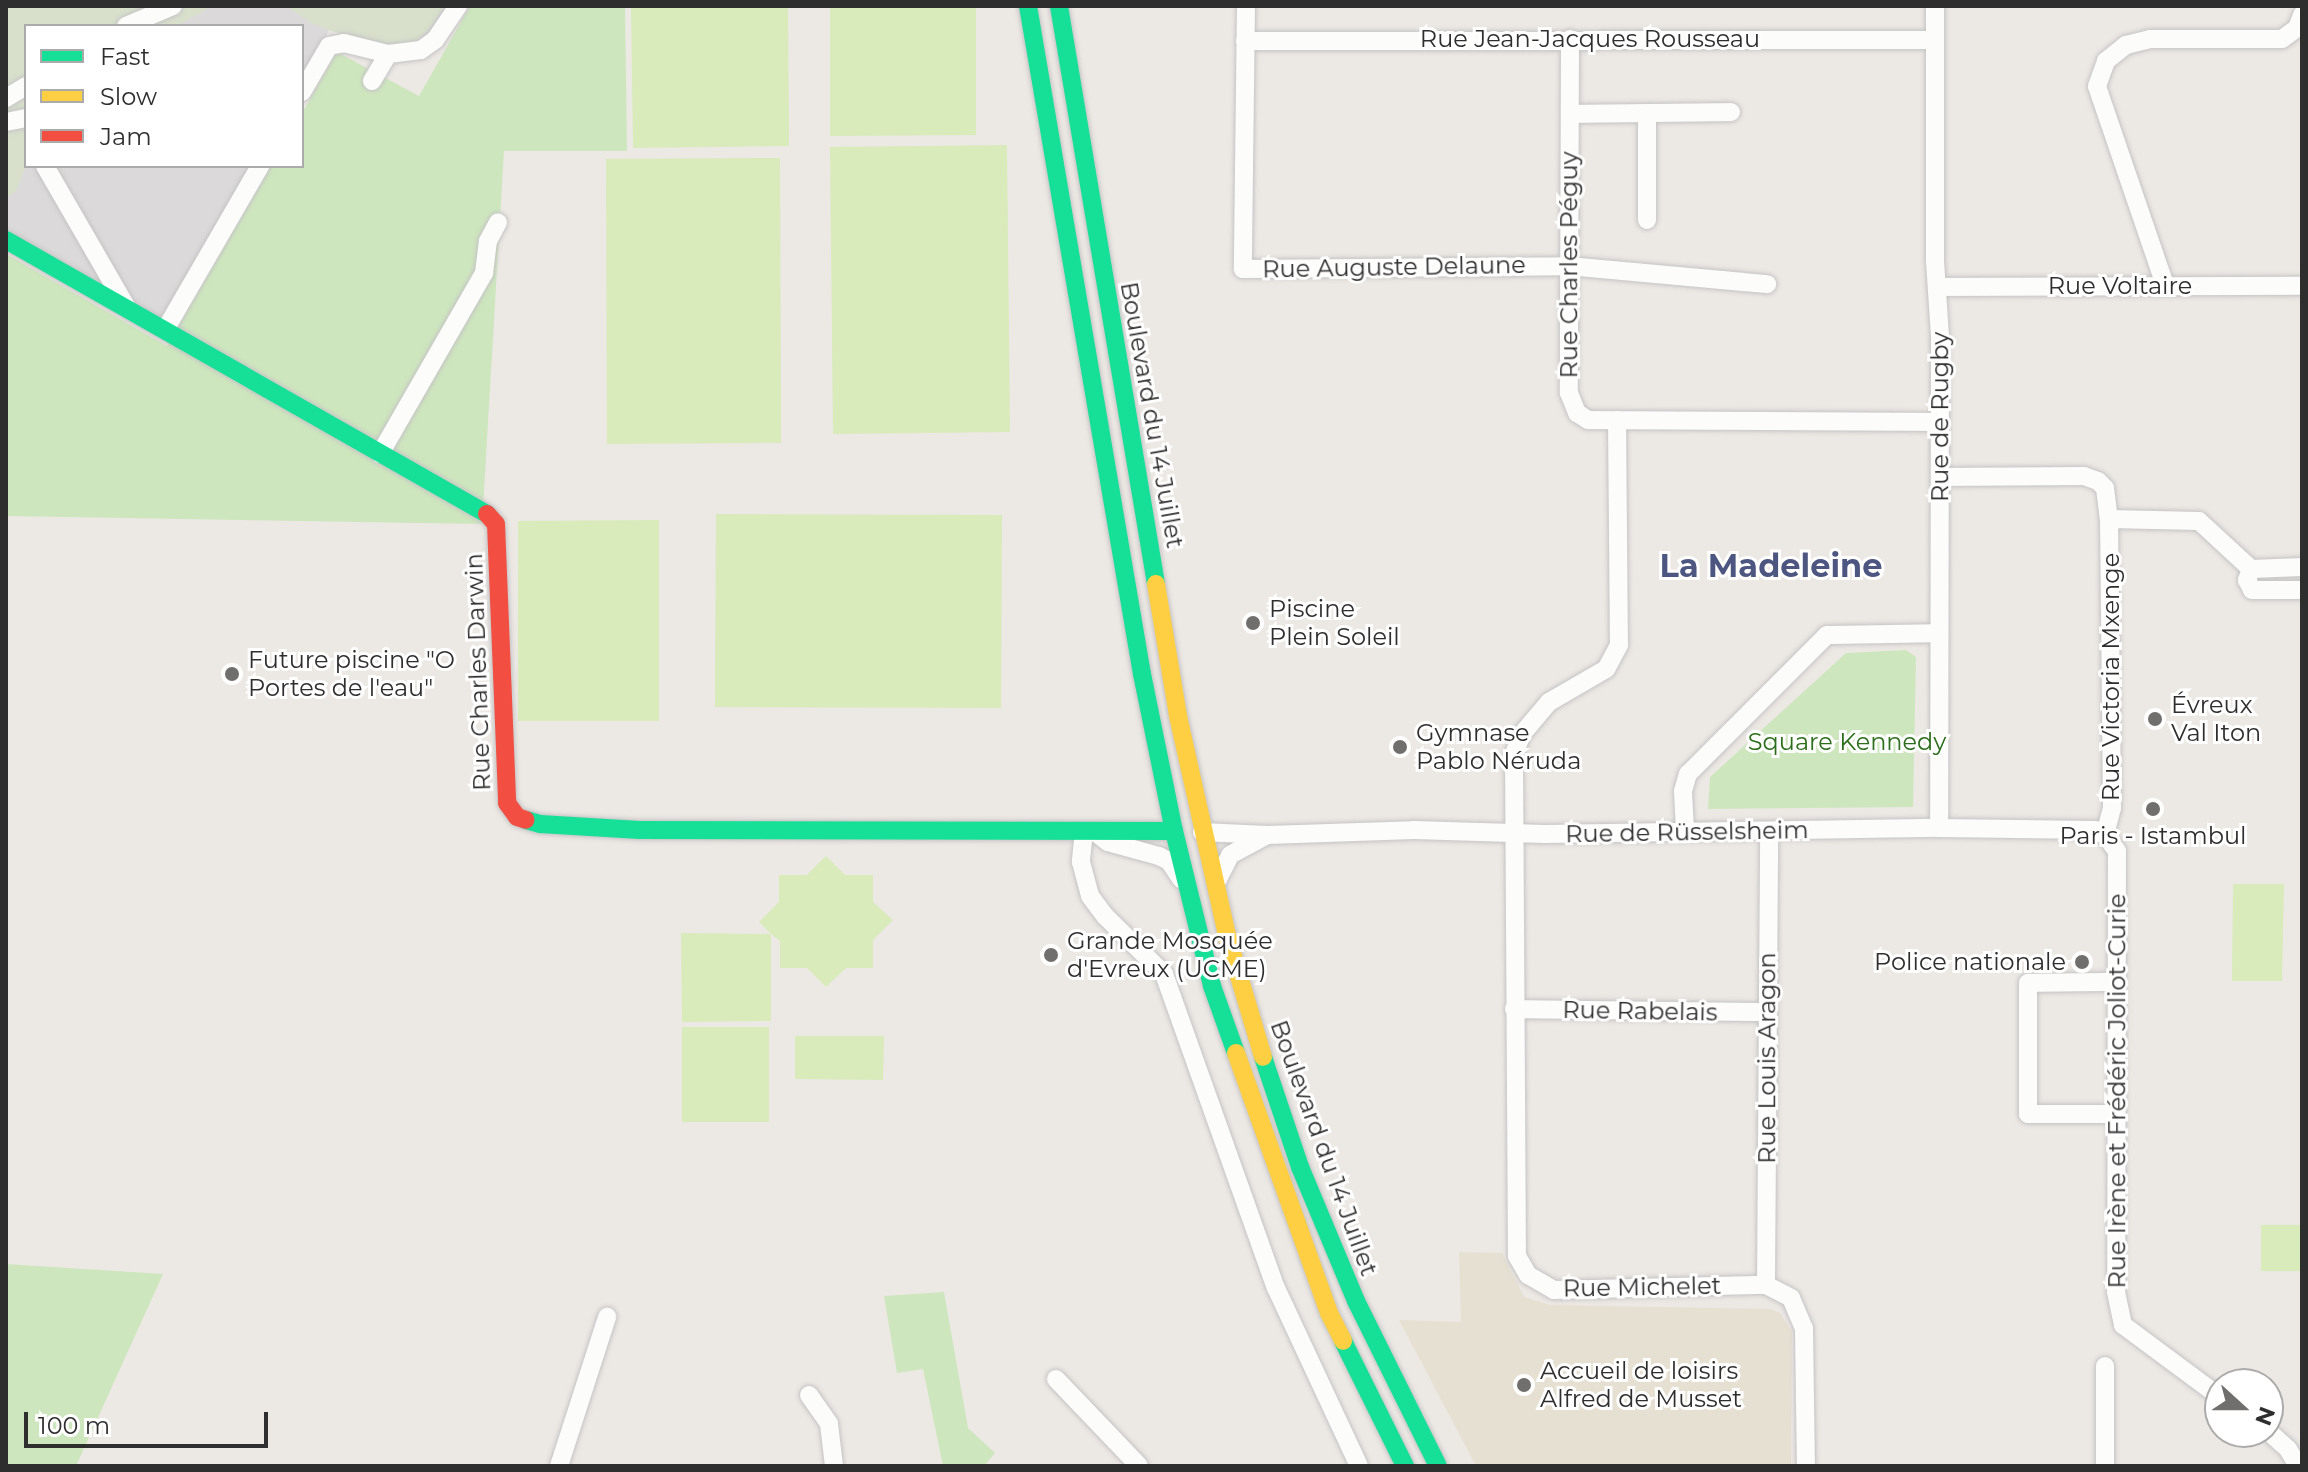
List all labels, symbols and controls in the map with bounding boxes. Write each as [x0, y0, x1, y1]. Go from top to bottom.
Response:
legend [24, 24, 304, 168]
street label: Rue Jean-Jacques Rousseau [1420, 25, 1760, 53]
text: Fast [100, 42, 150, 71]
text: Slow [100, 82, 157, 111]
text: Jam [100, 122, 152, 151]
street label: Rue Charles Péguy [1555, 152, 1583, 378]
street label: Rue Auguste Delaune [1262, 250, 1526, 284]
street label: Rue Voltaire [2048, 272, 2192, 300]
street label: Boulevard du 14 Juillet [1114, 280, 1190, 550]
street label: Rue de Rugby [1926, 332, 1954, 502]
district label: La Madeleine [1660, 547, 1882, 585]
street label: Rue Charles Darwin [459, 553, 497, 791]
street label: Rue Victoria Mxenge [2097, 553, 2125, 801]
place label: Piscine Plein Soleil [1269, 595, 1400, 651]
marker: Piscine Plein Soleil [1244, 614, 1262, 632]
place label: Future piscine "O Portes de l'eau" [248, 646, 455, 702]
marker: Future piscine "O Portes de l'eau" [223, 665, 241, 683]
place label: Évreux Val Iton [2171, 691, 2261, 747]
marker: Évreux Val Iton [2146, 710, 2164, 728]
place label: Gymnase Pablo Néruda [1416, 719, 1581, 775]
park label: Square Kennedy [1748, 728, 1946, 756]
marker: Gymnase Pablo Néruda [1391, 738, 1409, 756]
marker: Paris - Istambul [2144, 800, 2162, 818]
street label: Rue de Rüsselsheim [1565, 815, 1809, 849]
place label: Paris - Istambul [2059, 822, 2247, 850]
street label: Rue Irène et Frédéric Joliot-Curie [2103, 893, 2131, 1289]
place label: Grande Mosquée d'Evreux (UCME) [1067, 927, 1273, 983]
marker: Grande Mosquée d'Evreux (UCME) [1042, 946, 1060, 964]
place label: Police nationale [1874, 948, 2066, 976]
street label: Rue Louis Aragon [1753, 952, 1781, 1164]
marker: Police nationale [2073, 953, 2091, 971]
street label: Rue Rabelais [1562, 995, 1718, 1027]
street label: Boulevard du 14 Juillet [1264, 1016, 1384, 1280]
street label: Rue Michelet [1563, 1271, 1721, 1303]
place label: Accueil de loisirs Alfred de Musset [1540, 1357, 1742, 1413]
north arrow [2204, 1368, 2284, 1448]
marker: Accueil de loisirs Alfred de Musset [1515, 1376, 1533, 1394]
scale bar [28, 1396, 272, 1446]
text: N [2249, 1403, 2281, 1429]
text: 100 m [38, 1411, 110, 1440]

